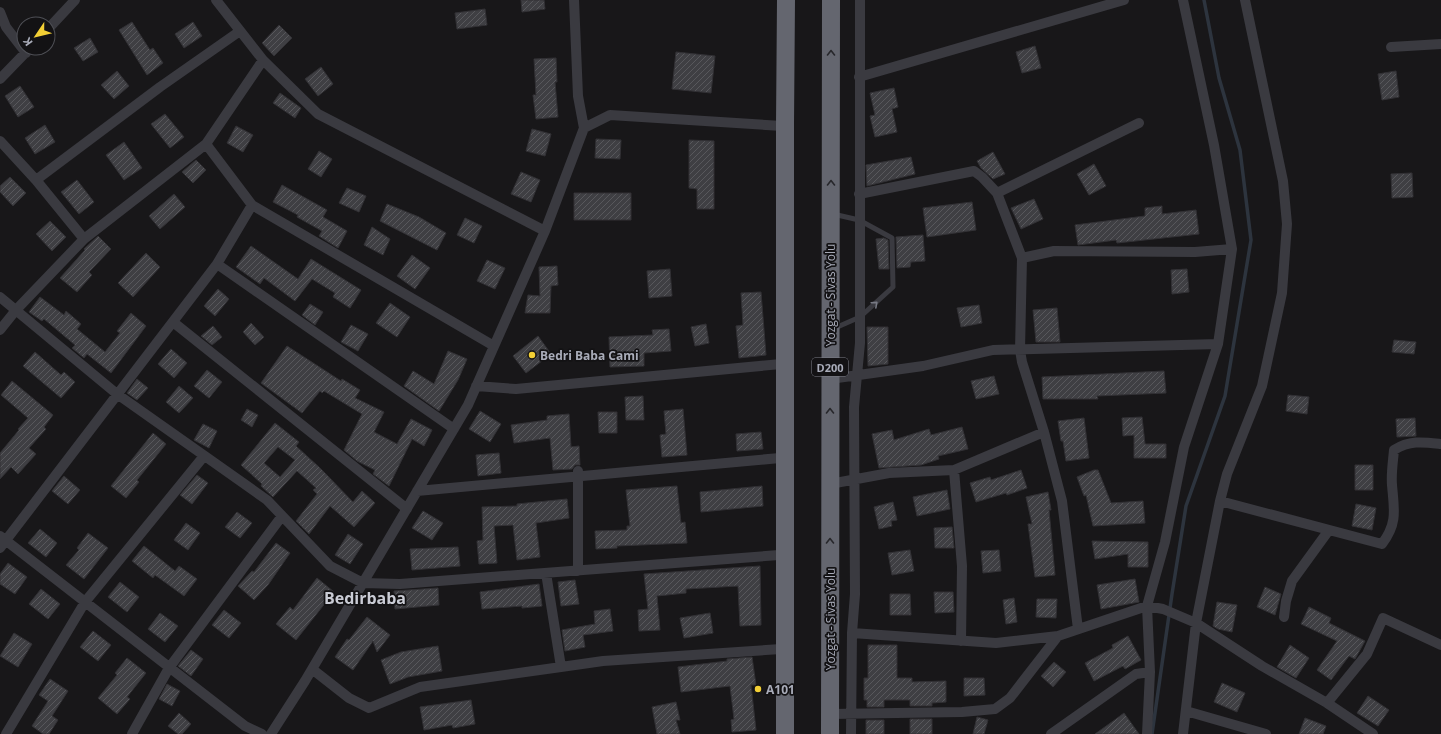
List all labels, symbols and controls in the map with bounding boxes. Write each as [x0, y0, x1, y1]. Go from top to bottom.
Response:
north arrow [16, 16, 56, 56]
text: K [19, 34, 36, 49]
one-way arrow [827, 50, 835, 56]
one-way arrow [827, 180, 835, 186]
street label: Yozgat - Sivas Yolu [822, 244, 839, 346]
one-way arrow [870, 301, 878, 308]
place label: Bedri Baba Cami [540, 347, 639, 364]
marker: Bedri Baba Cami [527, 350, 537, 360]
road number: D200 [812, 358, 848, 376]
one-way arrow [826, 408, 834, 414]
one-way arrow [826, 538, 834, 544]
street label: Yozgat - Sivas Yolu [822, 568, 839, 670]
district label: Bedirbaba [324, 587, 406, 609]
place label: A101 [766, 681, 795, 698]
marker: A101 [753, 684, 763, 694]

